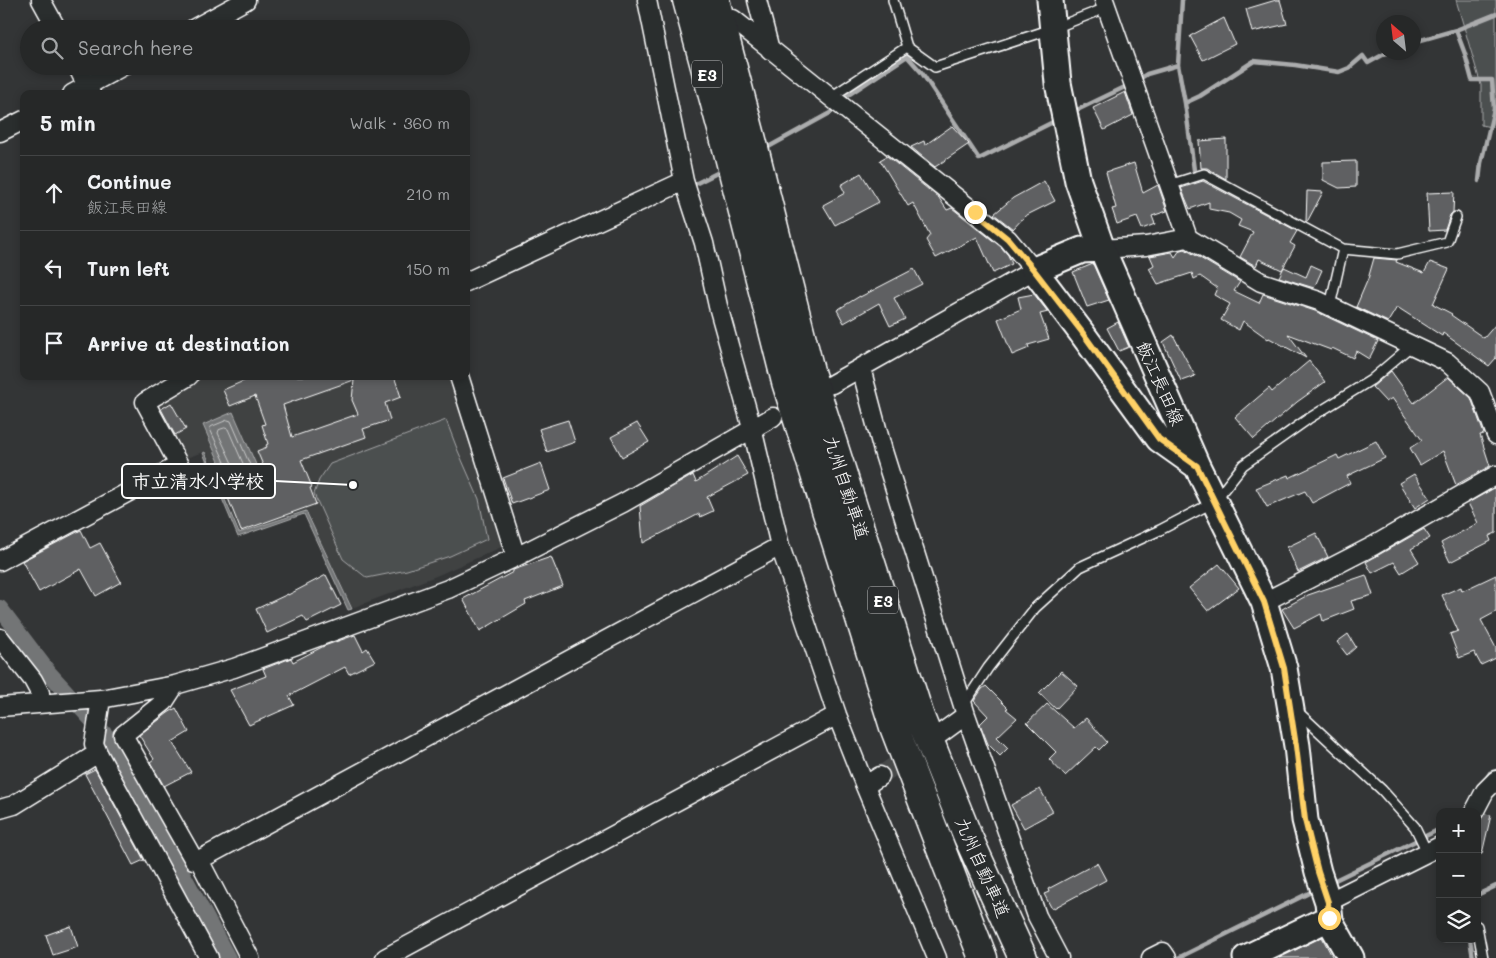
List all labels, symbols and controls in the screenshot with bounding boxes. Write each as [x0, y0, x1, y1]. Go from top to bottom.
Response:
north arrow [1376, 15, 1421, 60]
search box [20, 20, 470, 75]
icon: search [38, 34, 66, 62]
text: Search here [78, 35, 194, 60]
road number: E3 [692, 61, 722, 88]
text: 5 min [40, 109, 96, 136]
text: Walk · 360 m [349, 112, 450, 133]
text: Continue [87, 169, 172, 194]
icon: ahead [40, 179, 68, 207]
text: 210 m [406, 183, 450, 204]
text: 飯江長田線 [87, 196, 167, 217]
route end [964, 201, 987, 224]
icon: left [40, 254, 68, 282]
text: Turn left [87, 256, 170, 281]
text: 150 m [406, 258, 450, 279]
icon: arrive [40, 329, 68, 357]
text: Arrive at destination [87, 331, 290, 356]
street label: 飯江長田線 [1132, 337, 1190, 429]
street label: 九州自動車道 [819, 432, 875, 542]
callout: 市立清水小学校 [122, 464, 275, 498]
text: 市立清水小学校 [131, 468, 265, 493]
road number: E3 [868, 586, 898, 614]
map controls [1436, 808, 1481, 943]
button: + [1436, 808, 1481, 853]
street label: 九州自動車道 [950, 813, 1016, 921]
button: − [1436, 853, 1481, 898]
button: layers [1436, 898, 1481, 943]
route start [1318, 907, 1341, 930]

